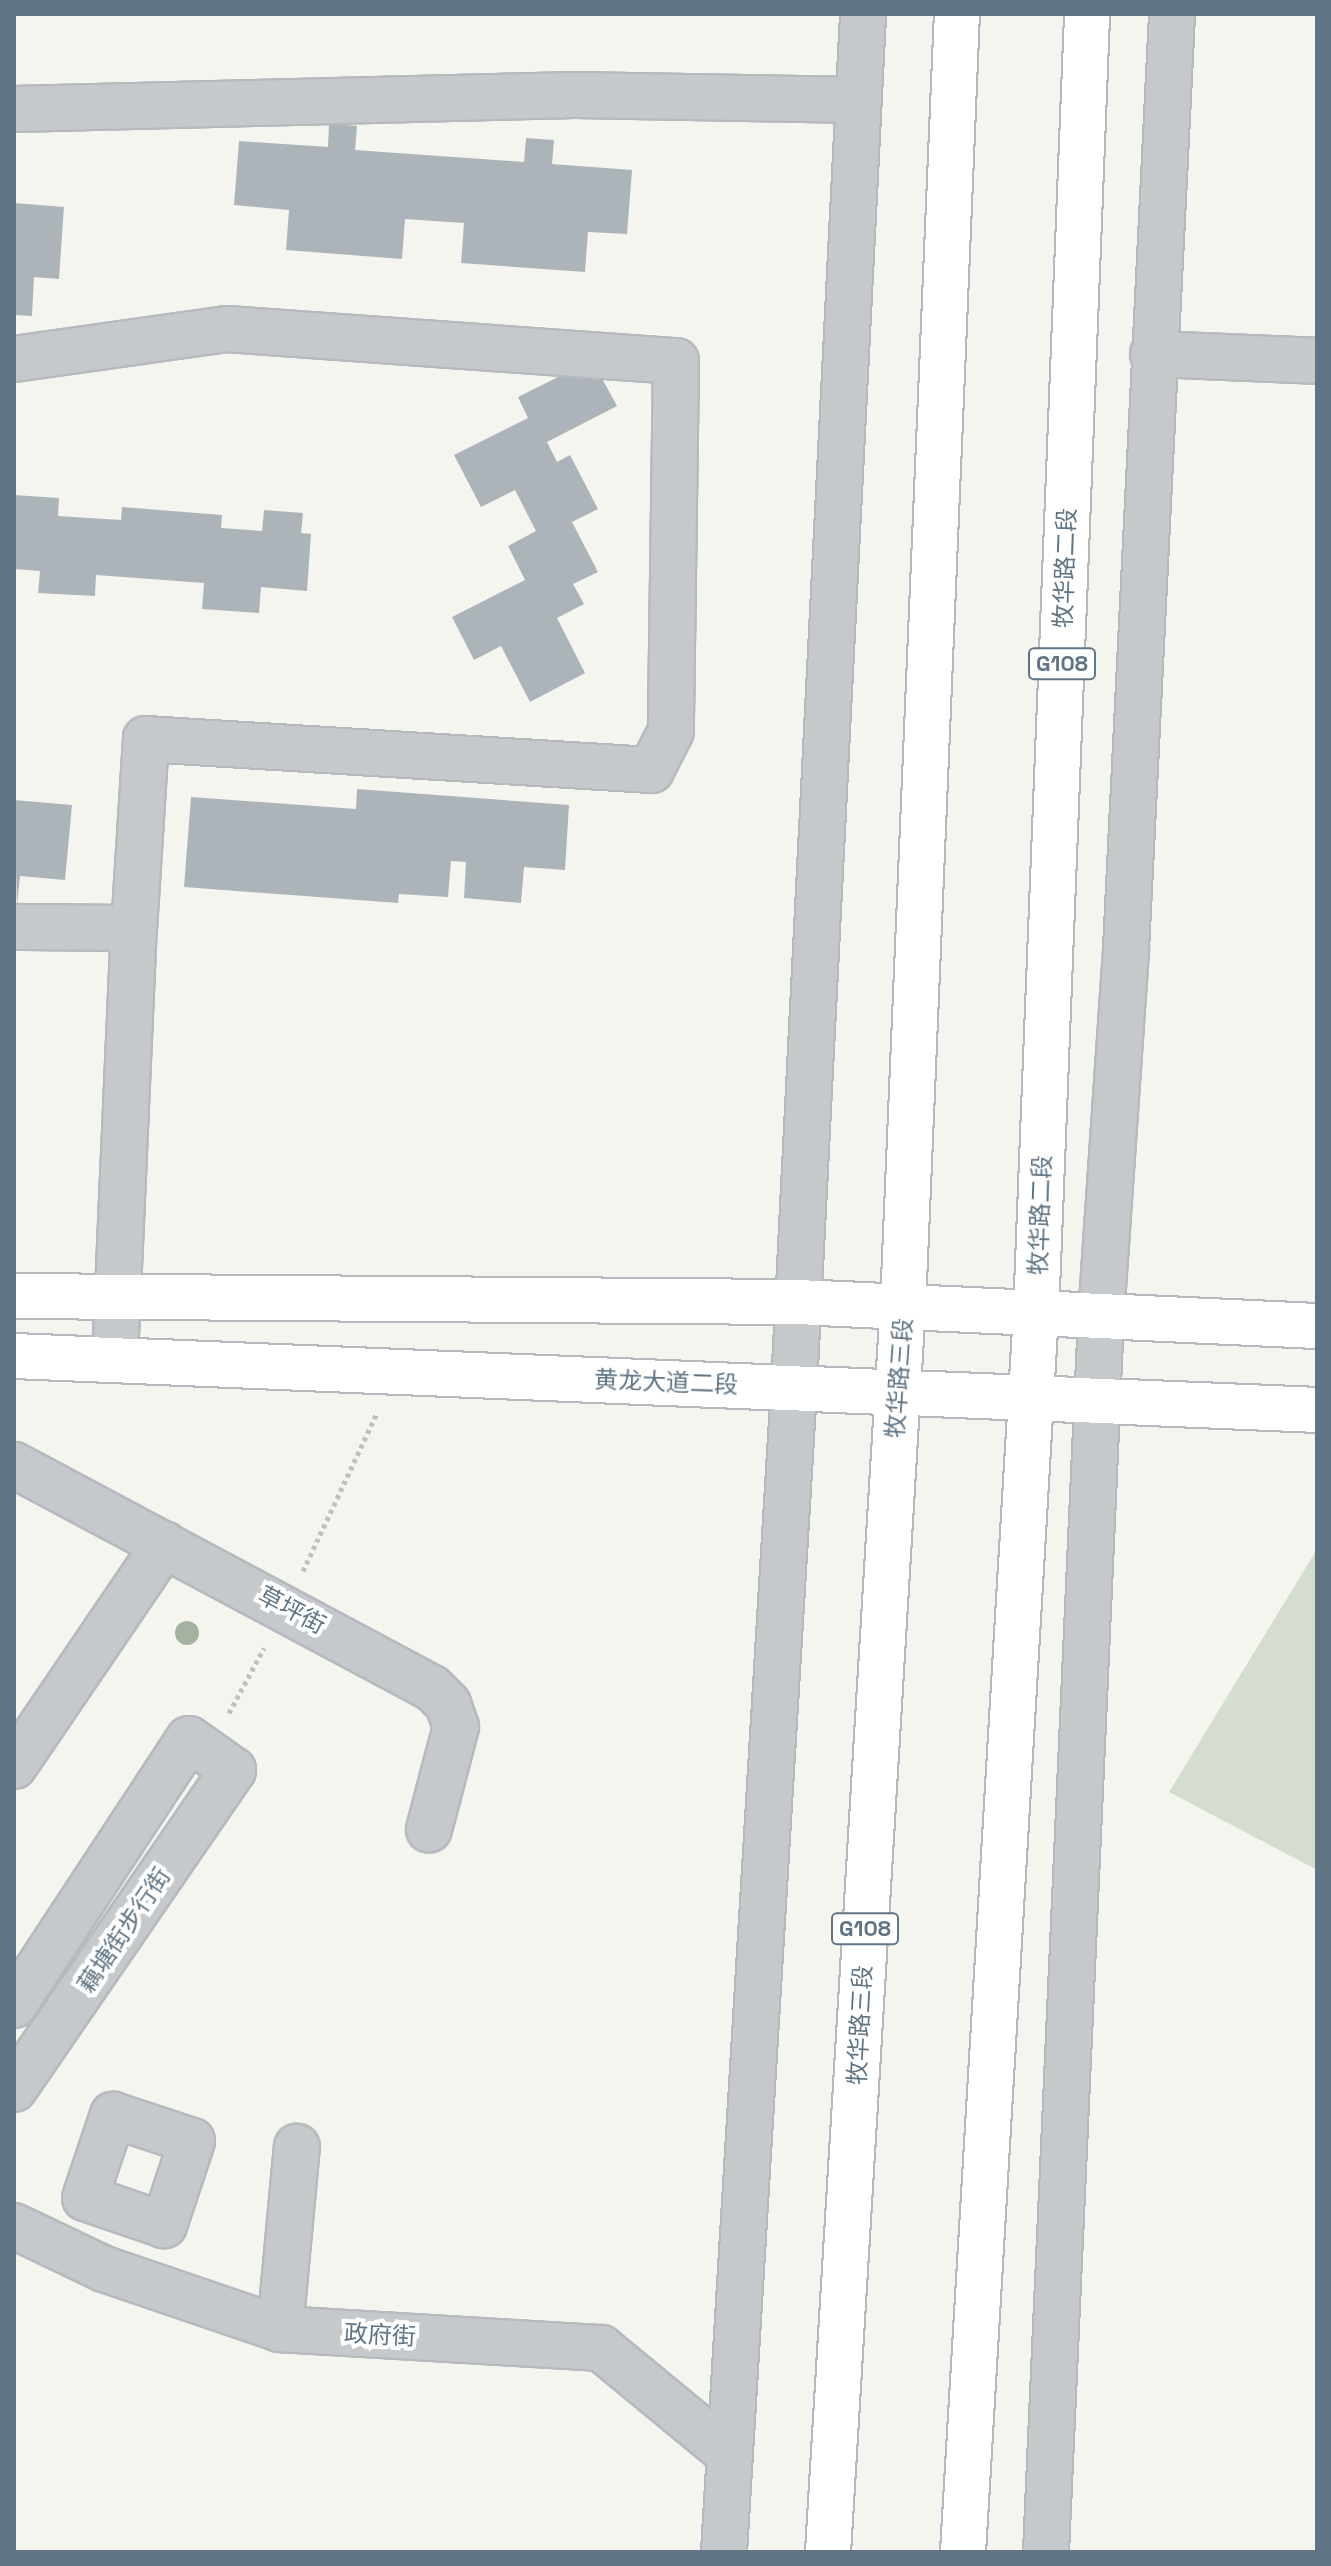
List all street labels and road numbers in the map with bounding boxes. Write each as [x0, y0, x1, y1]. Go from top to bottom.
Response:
street label: 牧华路二段 [1049, 508, 1081, 628]
road number: G108 [1028, 646, 1096, 682]
street label: 牧华路二段 [1024, 1155, 1056, 1275]
street label: 牧华路三段 [880, 1317, 918, 1439]
street label: 黄龙大道二段 [594, 1365, 738, 1399]
street label: 草坪街 [253, 1580, 331, 1640]
street label: 藕塘街步行街 [72, 1862, 176, 1998]
road number: G108 [831, 1911, 899, 1947]
street label: 牧华路三段 [842, 1964, 878, 2086]
street label: 政府街 [343, 2319, 417, 2351]

